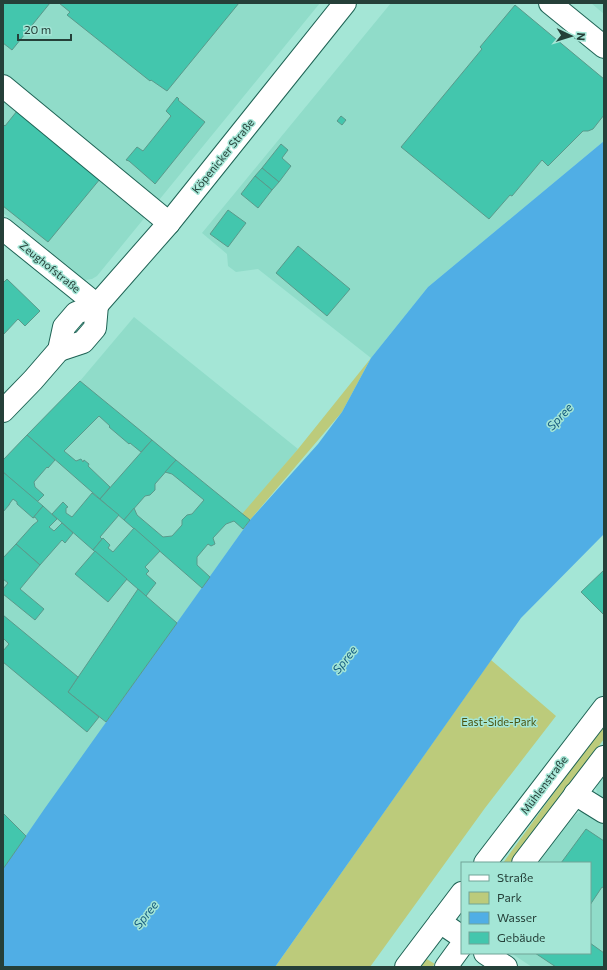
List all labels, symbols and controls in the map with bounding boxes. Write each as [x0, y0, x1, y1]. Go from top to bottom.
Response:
scale bar [18, 16, 71, 42]
north arrow [551, 16, 591, 56]
text: 20 m [24, 22, 51, 36]
text: N [575, 32, 588, 41]
street label: Köpenicker Straße [189, 116, 257, 195]
street label: Zeughofstraße [17, 238, 83, 295]
water label: Spree [543, 400, 576, 433]
water label: Spree [329, 642, 360, 676]
park label: East-Side-Park [461, 715, 537, 728]
street label: Mühlenstraße [517, 753, 570, 817]
legend [461, 862, 591, 954]
text: Straße [497, 870, 533, 884]
text: Park [497, 890, 523, 904]
water label: Spree [130, 897, 161, 931]
text: Wasser [497, 910, 537, 924]
text: Gebäude [497, 930, 545, 944]

